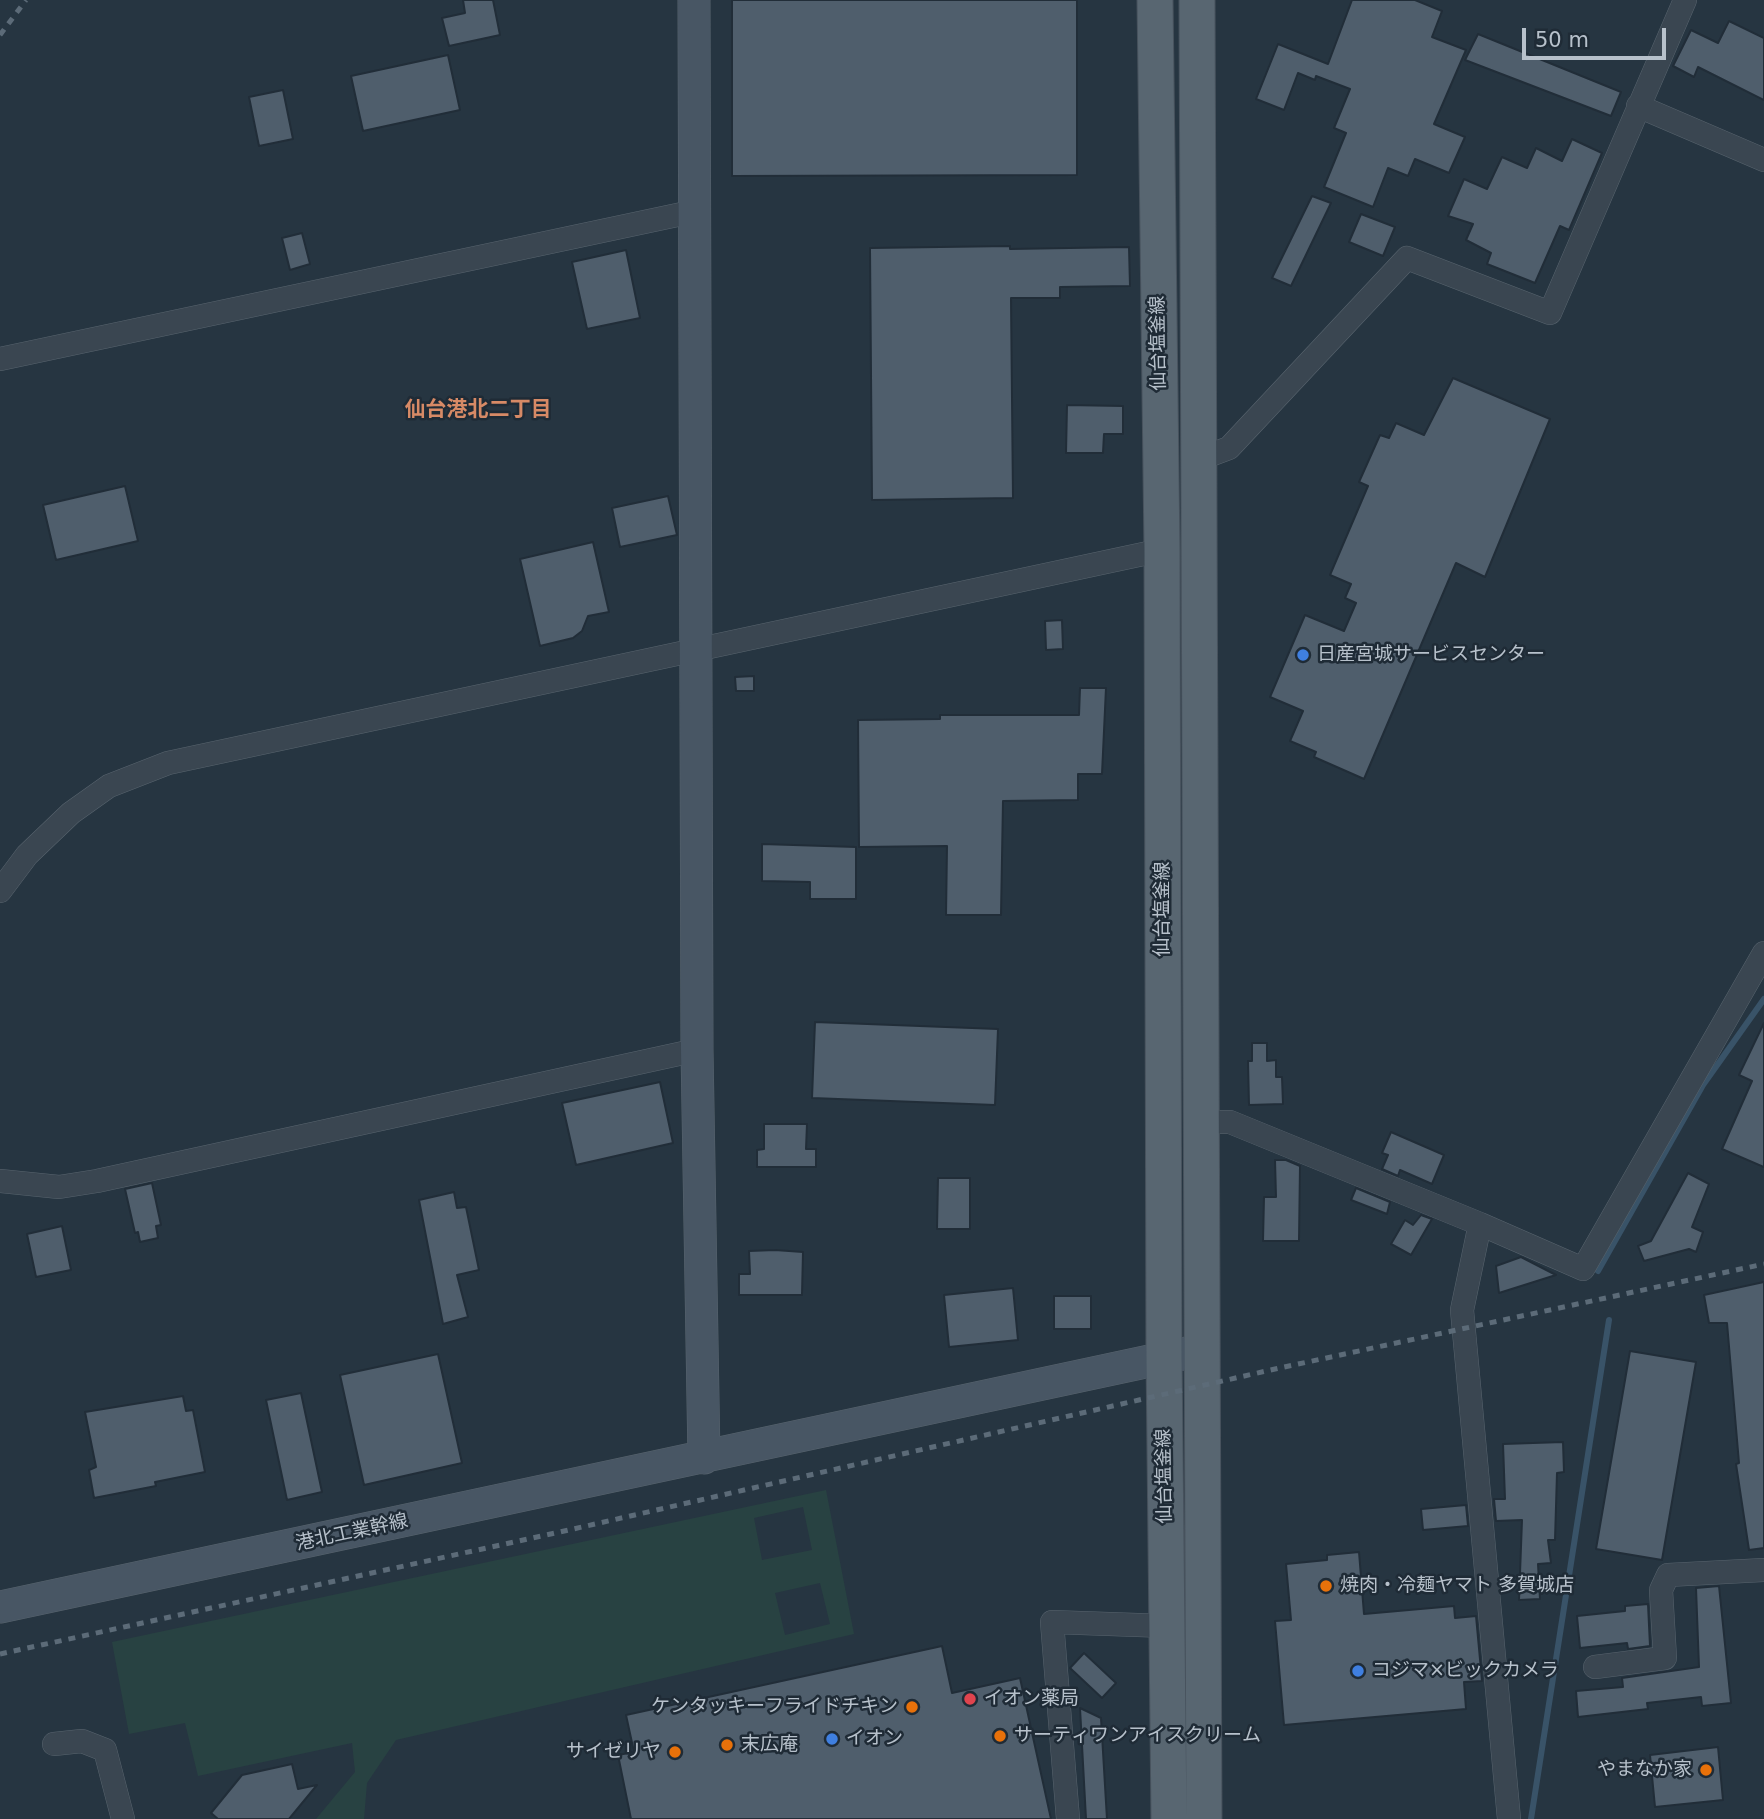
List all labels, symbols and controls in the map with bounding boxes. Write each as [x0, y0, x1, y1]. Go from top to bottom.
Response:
scale bar [1526, 14, 1670, 58]
text: 50 m [1535, 28, 1589, 52]
street label: 仙台塩釜線 [1147, 295, 1171, 391]
district label: 仙台港北二丁目 [405, 398, 551, 424]
place label: 日産宮城サービスセンター [1317, 644, 1545, 666]
marker: 日産宮城サービスセンター [1295, 647, 1311, 663]
street label: 仙台塩釜線 [1152, 862, 1174, 956]
street label: 仙台塩釜線 [1153, 1428, 1177, 1524]
street label: 港北工業幹線 [294, 1510, 410, 1556]
place label: 焼肉・冷麺ヤマト 多賀城店 [1340, 1575, 1574, 1597]
marker: 焼肉・冷麺ヤマト 多賀城店 [1318, 1578, 1334, 1594]
place label: コジマ×ビックカメラ [1372, 1660, 1559, 1682]
marker: コジマ×ビックカメラ [1350, 1663, 1366, 1679]
place label: イオン薬局 [984, 1688, 1079, 1710]
marker: イオン薬局 [962, 1691, 978, 1707]
place label: ケンタッキーフライドチキン [651, 1696, 898, 1718]
marker: ケンタッキーフライドチキン [904, 1699, 920, 1715]
place label: サーティワンアイスクリーム [1014, 1725, 1261, 1747]
place label: イオン [846, 1728, 903, 1750]
marker: サーティワンアイスクリーム [992, 1728, 1008, 1744]
marker: イオン [824, 1731, 840, 1747]
place label: 末広庵 [741, 1734, 798, 1756]
marker: 末広庵 [719, 1737, 735, 1753]
place label: サイゼリヤ [566, 1741, 661, 1763]
marker: サイゼリヤ [667, 1744, 683, 1760]
place label: やまなか家 [1597, 1759, 1692, 1781]
marker: やまなか家 [1698, 1762, 1714, 1778]

